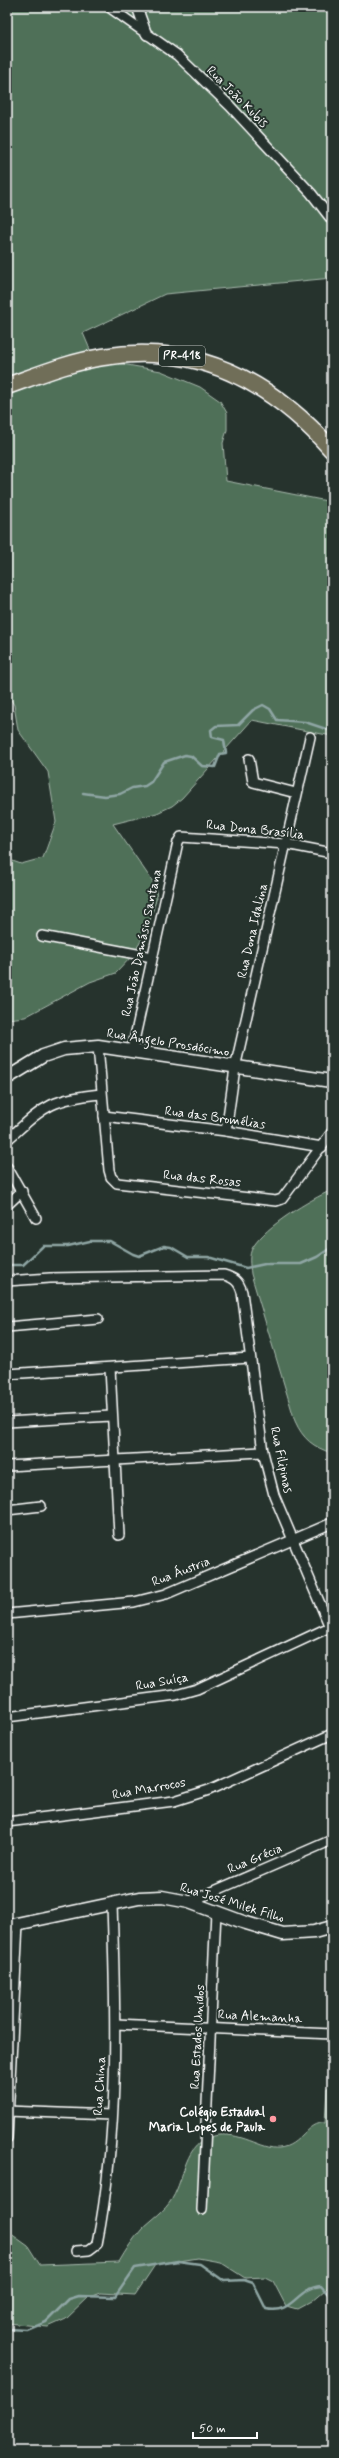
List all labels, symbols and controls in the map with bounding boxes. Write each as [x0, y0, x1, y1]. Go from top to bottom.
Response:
street label: Rua João Kubis [202, 62, 272, 132]
road number: PR-418 [159, 346, 205, 366]
street label: Rua Dona Brasília [205, 816, 305, 844]
street label: Rua João Damásio Santana [118, 868, 166, 1018]
street label: Rua Dona Idalina [234, 882, 272, 980]
street label: Rua Ângelo Prosdócimo [105, 1025, 231, 1063]
street label: Rua das Bromélias [164, 1103, 267, 1134]
street label: Rua das Rosas [162, 1166, 242, 1192]
street label: Rua Filipinas [266, 1425, 296, 1495]
street label: Rua Áustria [149, 1552, 213, 1591]
street label: Rua Suíça [134, 1669, 190, 1695]
street label: Rua Marrocos [111, 1774, 187, 1804]
street label: Rua Grécia [225, 1840, 285, 1878]
street label: Rua José Milek Filho [178, 1879, 287, 1927]
street label: Rua Estados Unidos [187, 1984, 209, 2090]
street label: Rua Alemanha [217, 2006, 303, 2028]
street label: Rua China [90, 2056, 110, 2116]
place label: Colégio Estadual Maria Lopes de Paula [149, 2104, 266, 2136]
marker: Colégio Estadual Maria Lopes de Paula [268, 2114, 278, 2124]
scale bar [193, 2414, 257, 2440]
text: 50 m [199, 2421, 226, 2437]

